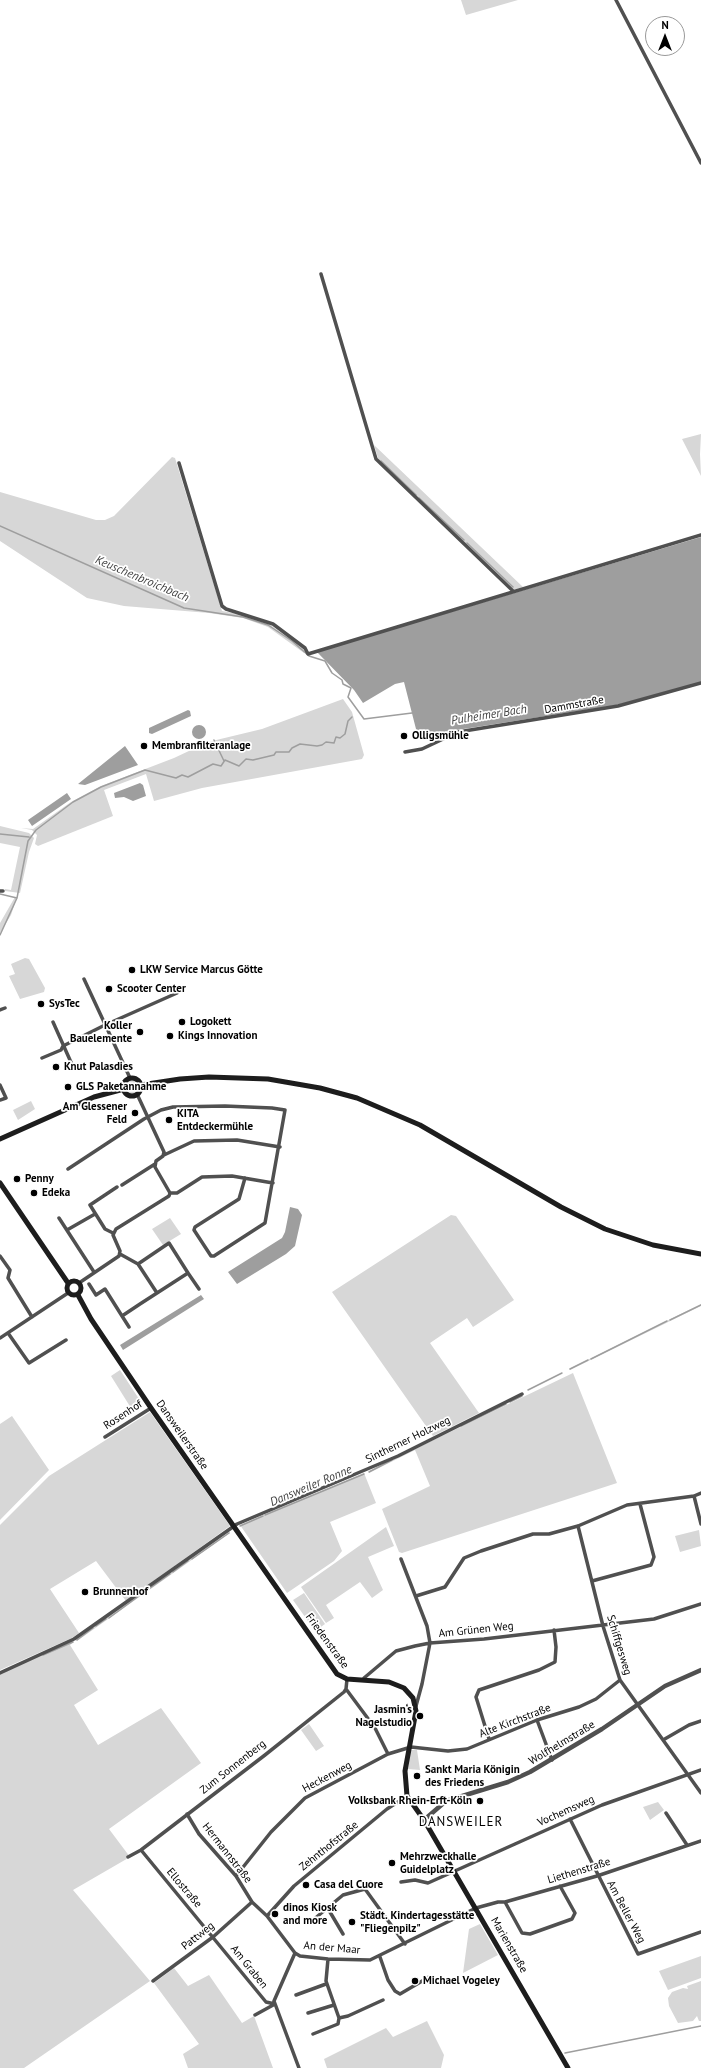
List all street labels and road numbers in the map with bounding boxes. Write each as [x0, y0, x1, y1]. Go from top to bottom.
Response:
street label: Dammstraße [543, 693, 605, 717]
street label: Rosenhof [101, 1398, 145, 1432]
street label: Dansweilerstraße [153, 1398, 211, 1472]
street label: Sintherner Holzweg [363, 1414, 453, 1466]
street label: Friedenstraße [303, 1611, 351, 1671]
street label: Schiffgesweg [604, 1613, 634, 1677]
street label: Am Grünen Weg [438, 1620, 514, 1640]
street label: Alte Kirchstraße [477, 1701, 553, 1741]
street label: Wolfhelmstraße [527, 1718, 597, 1768]
street label: Zum Sonnenberg [197, 1737, 269, 1797]
street label: Heckenweg [300, 1759, 354, 1795]
street label: Vochemsweg [535, 1793, 597, 1829]
street label: Zehnthofstraße [297, 1818, 361, 1874]
street label: Hermannstraße [199, 1820, 255, 1886]
street label: Liethenstraße [546, 1855, 612, 1887]
street label: Ellostraße [164, 1865, 204, 1911]
street label: Am Beller Weg [604, 1878, 648, 1946]
street label: Marienstraße [488, 1915, 530, 1975]
street label: Pattweg [179, 1919, 217, 1953]
street label: An der Maar [303, 1939, 361, 1957]
street label: Am Graben [228, 1943, 270, 1991]

